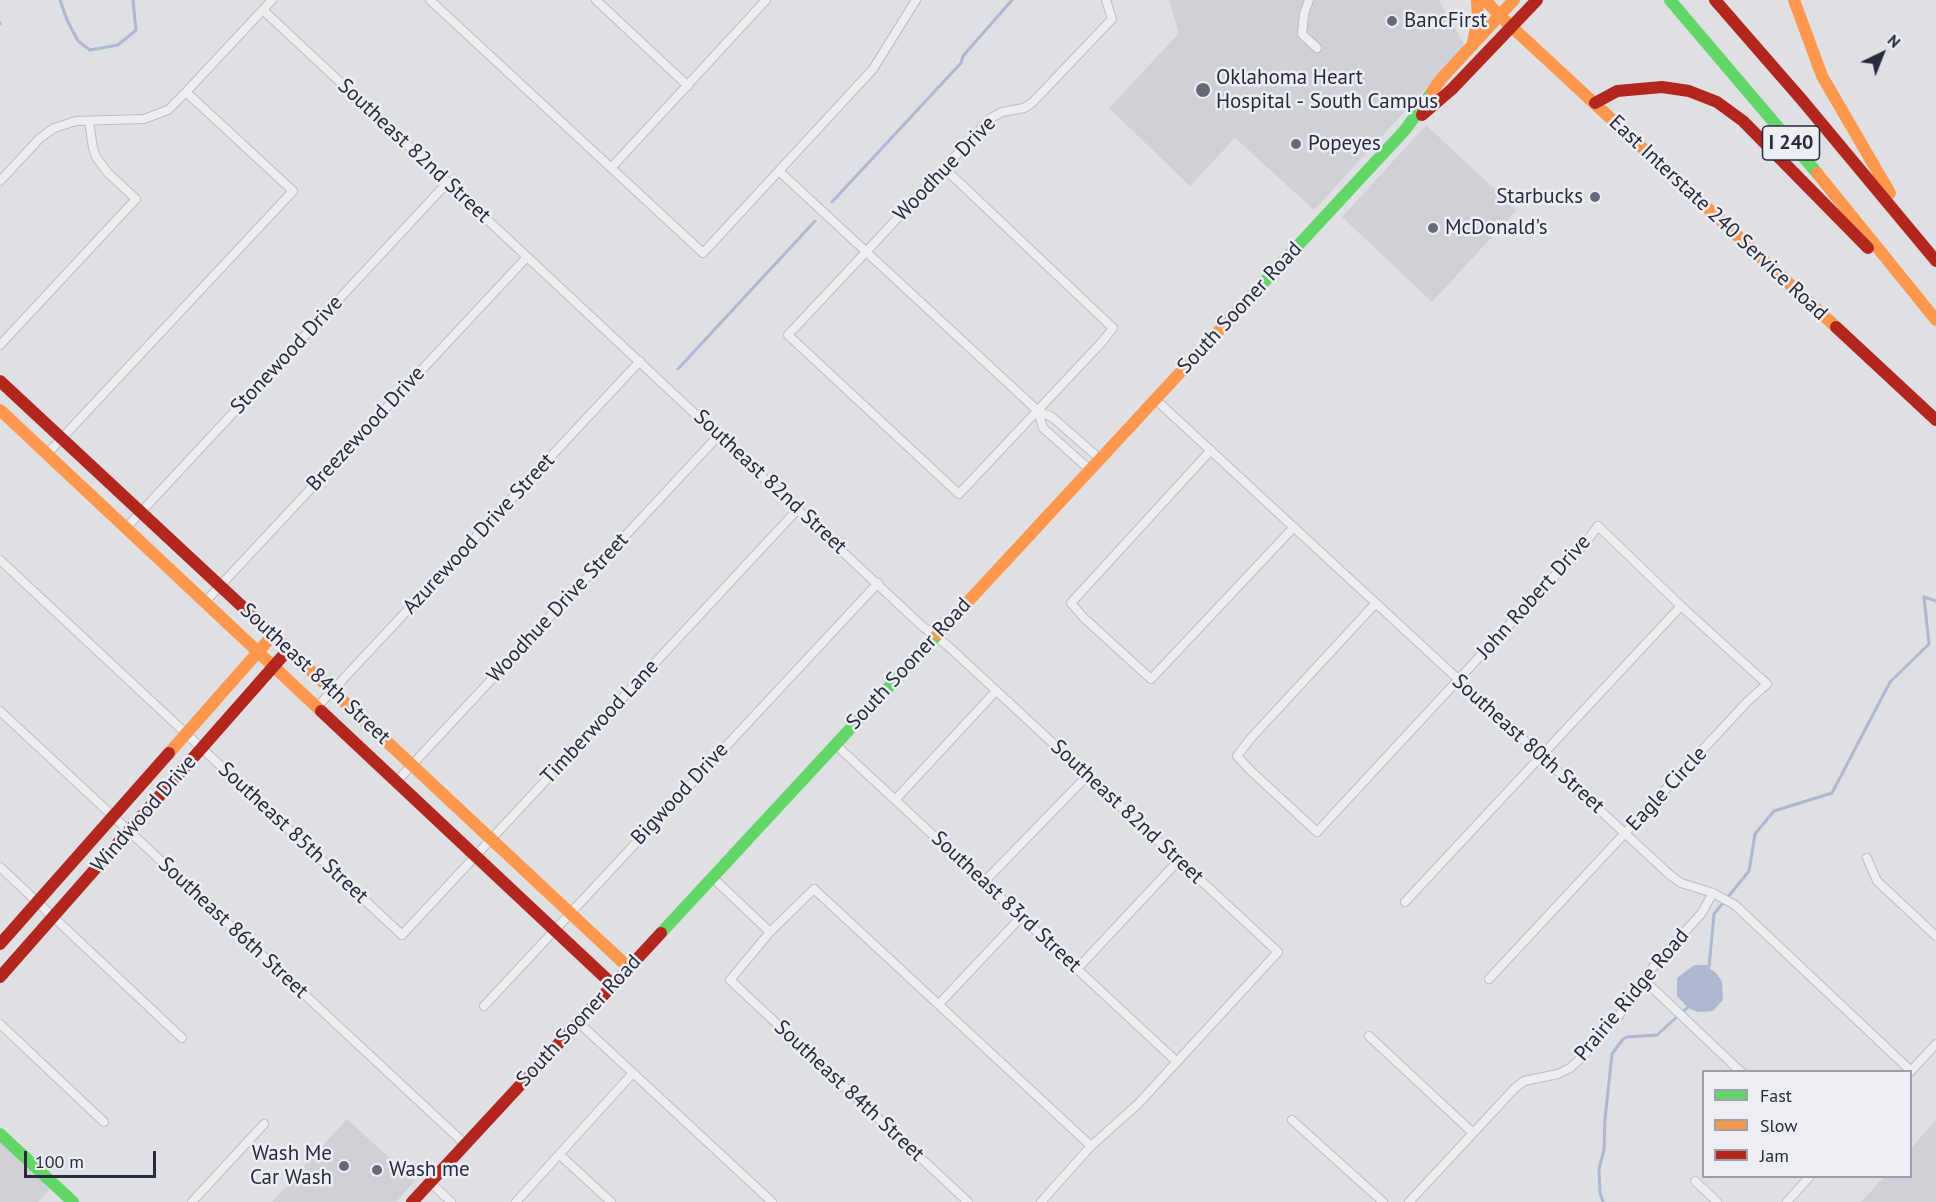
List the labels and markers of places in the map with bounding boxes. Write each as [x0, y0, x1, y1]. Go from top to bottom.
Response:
place label: BancFirst [1404, 8, 1487, 34]
marker: BancFirst [1385, 14, 1399, 28]
place label: Oklahoma Heart Hospital - South Campus [1216, 65, 1438, 115]
marker: Oklahoma Heart Hospital - South Campus [1194, 81, 1212, 99]
place label: Popeyes [1308, 131, 1381, 157]
marker: Popeyes [1289, 137, 1303, 151]
place label: Starbucks [1496, 184, 1583, 210]
marker: Starbucks [1588, 190, 1602, 204]
place label: McDonald's [1445, 215, 1548, 241]
marker: McDonald's [1426, 221, 1440, 235]
place label: Wash Me Car Wash [250, 1141, 332, 1191]
place label: Wash me [389, 1157, 470, 1183]
marker: Wash Me Car Wash [337, 1159, 351, 1173]
marker: Wash me [370, 1163, 384, 1177]

